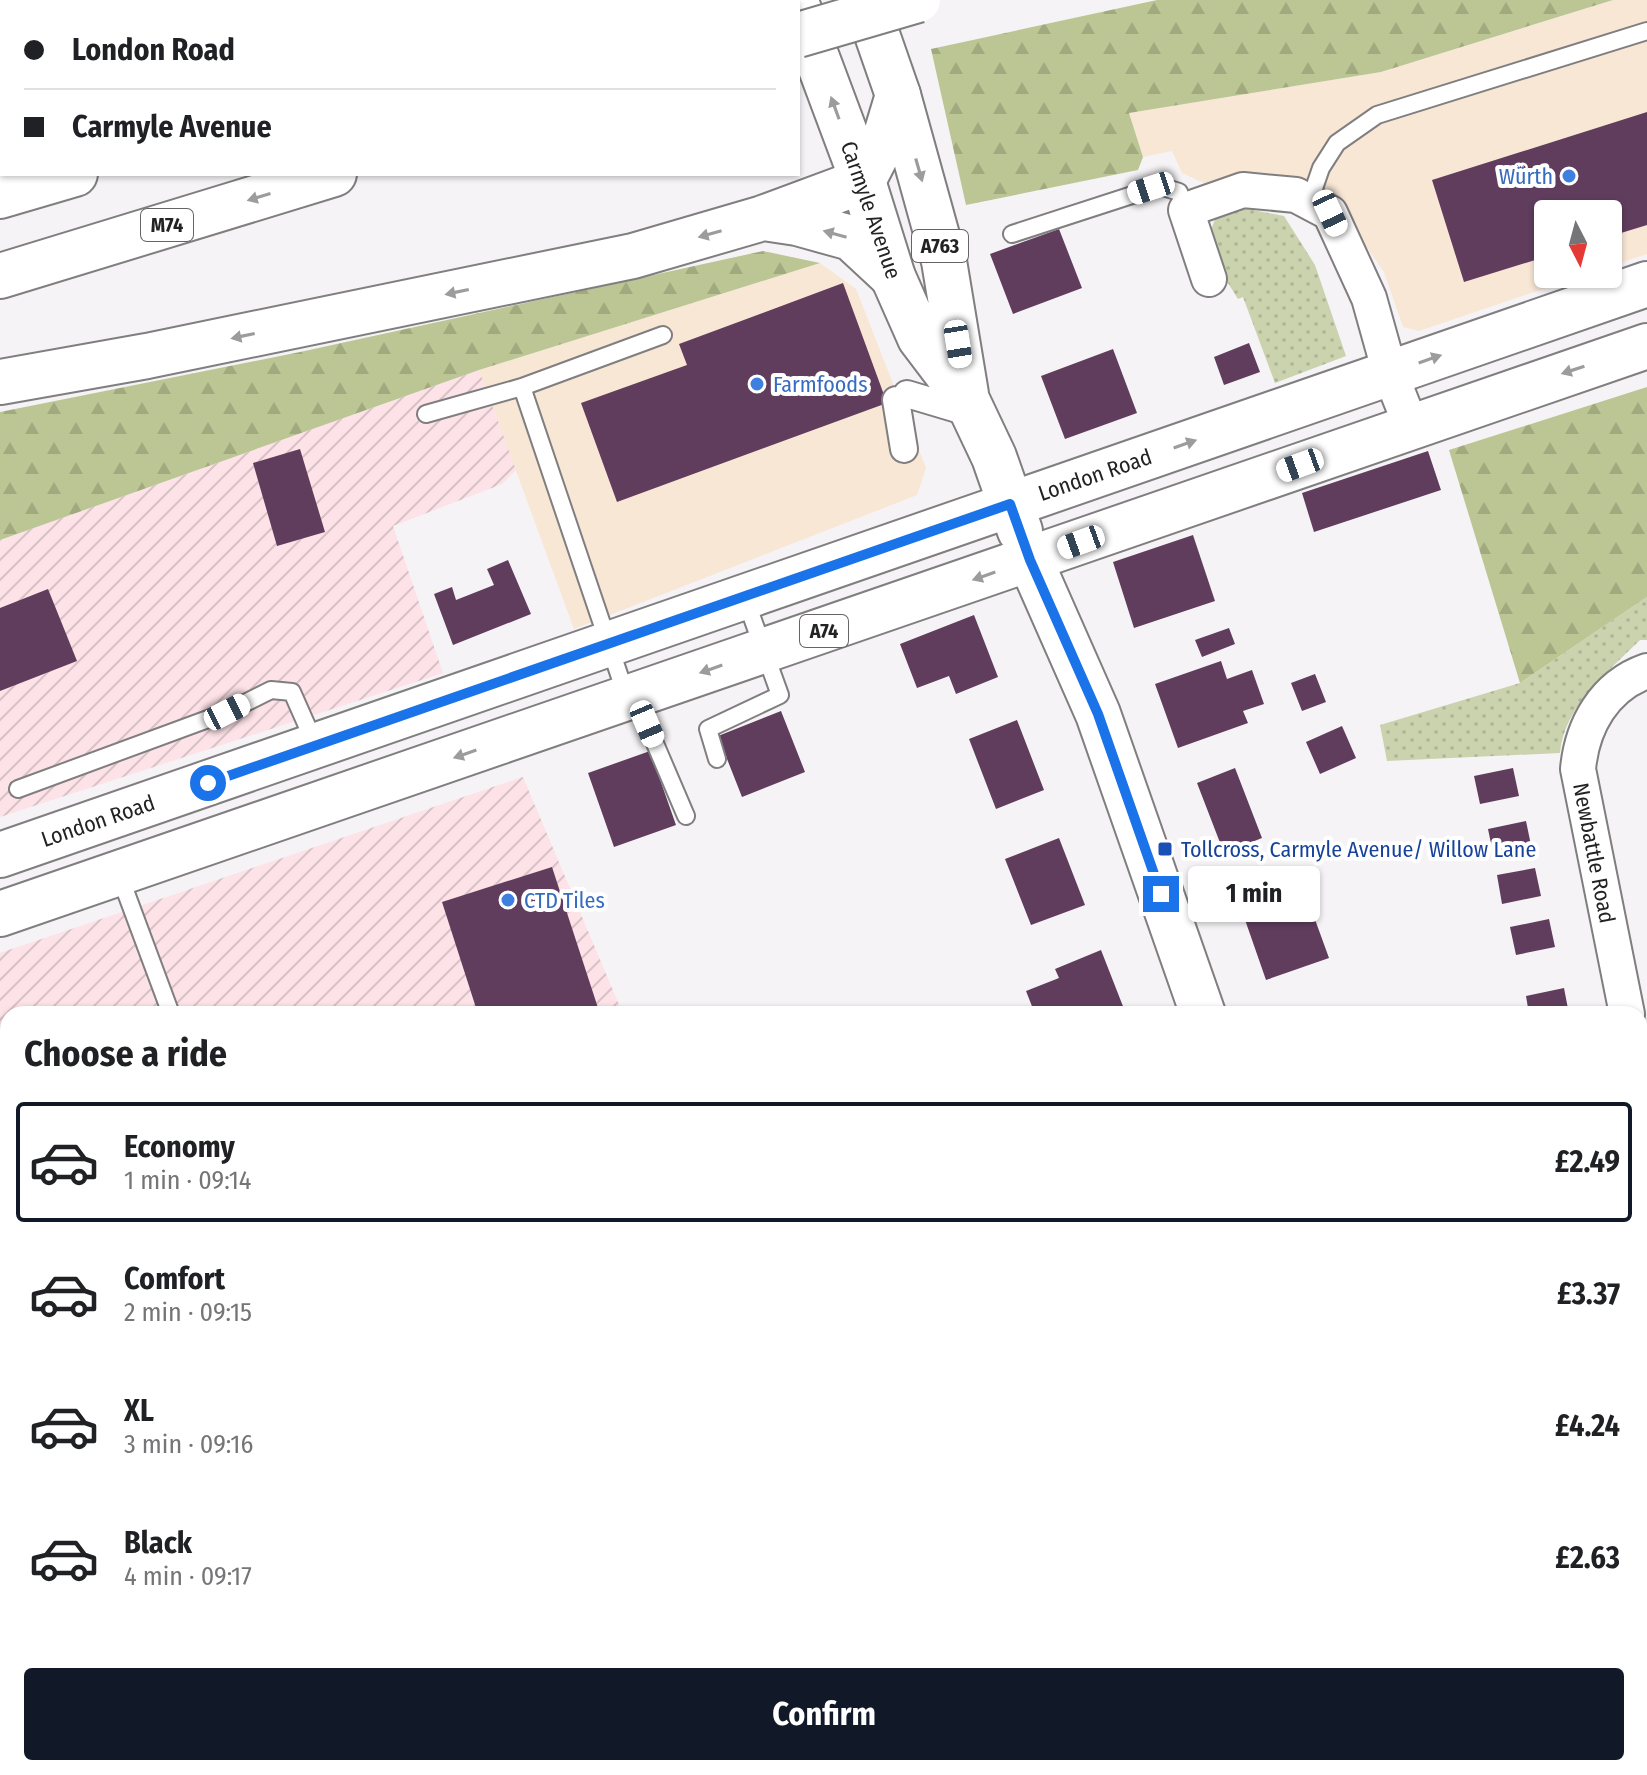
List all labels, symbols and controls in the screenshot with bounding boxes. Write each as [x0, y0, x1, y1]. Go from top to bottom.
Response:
text: London Road [72, 32, 235, 68]
one-way arrow [829, 96, 841, 120]
text: Carmyle Avenue [72, 109, 272, 145]
street label: Carmyle Avenue [835, 138, 907, 282]
one-way arrow [913, 159, 926, 183]
place label: Würth [1499, 163, 1553, 190]
marker: Würth [1560, 167, 1578, 185]
car [1124, 169, 1178, 207]
car [1309, 186, 1351, 240]
one-way arrow [247, 191, 271, 204]
north arrow [1534, 200, 1622, 288]
map controls [1534, 200, 1622, 288]
road number: M74 [141, 209, 193, 241]
one-way arrow [822, 227, 846, 240]
one-way arrow [697, 228, 721, 241]
road number: A763 [912, 230, 968, 262]
one-way arrow [444, 287, 469, 299]
car [942, 318, 974, 370]
one-way arrow [230, 330, 255, 343]
one-way arrow [1419, 353, 1443, 365]
one-way arrow [1560, 364, 1584, 377]
place label: Farmfoods [773, 371, 868, 398]
marker: Farmfoods [748, 375, 766, 393]
one-way arrow [1173, 438, 1197, 450]
street label: London Road [1035, 443, 1155, 507]
car [1273, 446, 1327, 484]
car [1054, 523, 1108, 561]
one-way arrow [971, 570, 995, 582]
road number: A74 [800, 615, 848, 647]
one-way arrow [699, 664, 723, 676]
car [200, 690, 254, 734]
car [627, 697, 667, 751]
one-way arrow [453, 748, 477, 760]
route start [190, 765, 226, 801]
street label: Newbattle Road [1567, 781, 1621, 925]
street label: London Road [38, 789, 158, 853]
place label: Tollcross, Carmyle Avenue/ Willow Lane [1181, 836, 1536, 863]
marker: Tollcross, Carmyle Avenue/ Willow Lane [1156, 840, 1174, 858]
callout: 1 min [1189, 866, 1321, 922]
route end [1143, 876, 1179, 912]
text: 1 min [1226, 878, 1282, 909]
place label: CTD Tiles [524, 887, 605, 914]
marker: CTD Tiles [499, 891, 517, 909]
text: Choose a ride [24, 1032, 227, 1076]
icon: car [28, 1126, 100, 1198]
text: Economy [124, 1129, 235, 1165]
text: £2.49 [1555, 1144, 1620, 1180]
text: 1 min · 09:14 [124, 1165, 251, 1196]
icon: car [28, 1258, 100, 1330]
text: Comfort [124, 1261, 225, 1297]
text: £3.37 [1557, 1276, 1620, 1312]
text: 2 min · 09:15 [124, 1297, 252, 1328]
icon: car [28, 1390, 100, 1462]
text: XL [124, 1393, 154, 1429]
text: £4.24 [1555, 1408, 1620, 1444]
text: 3 min · 09:16 [124, 1429, 253, 1460]
icon: car [28, 1522, 100, 1594]
text: Black [124, 1525, 192, 1561]
text: £2.63 [1555, 1540, 1620, 1576]
text: 4 min · 09:17 [124, 1561, 252, 1592]
button: Confirm [24, 1668, 1624, 1760]

